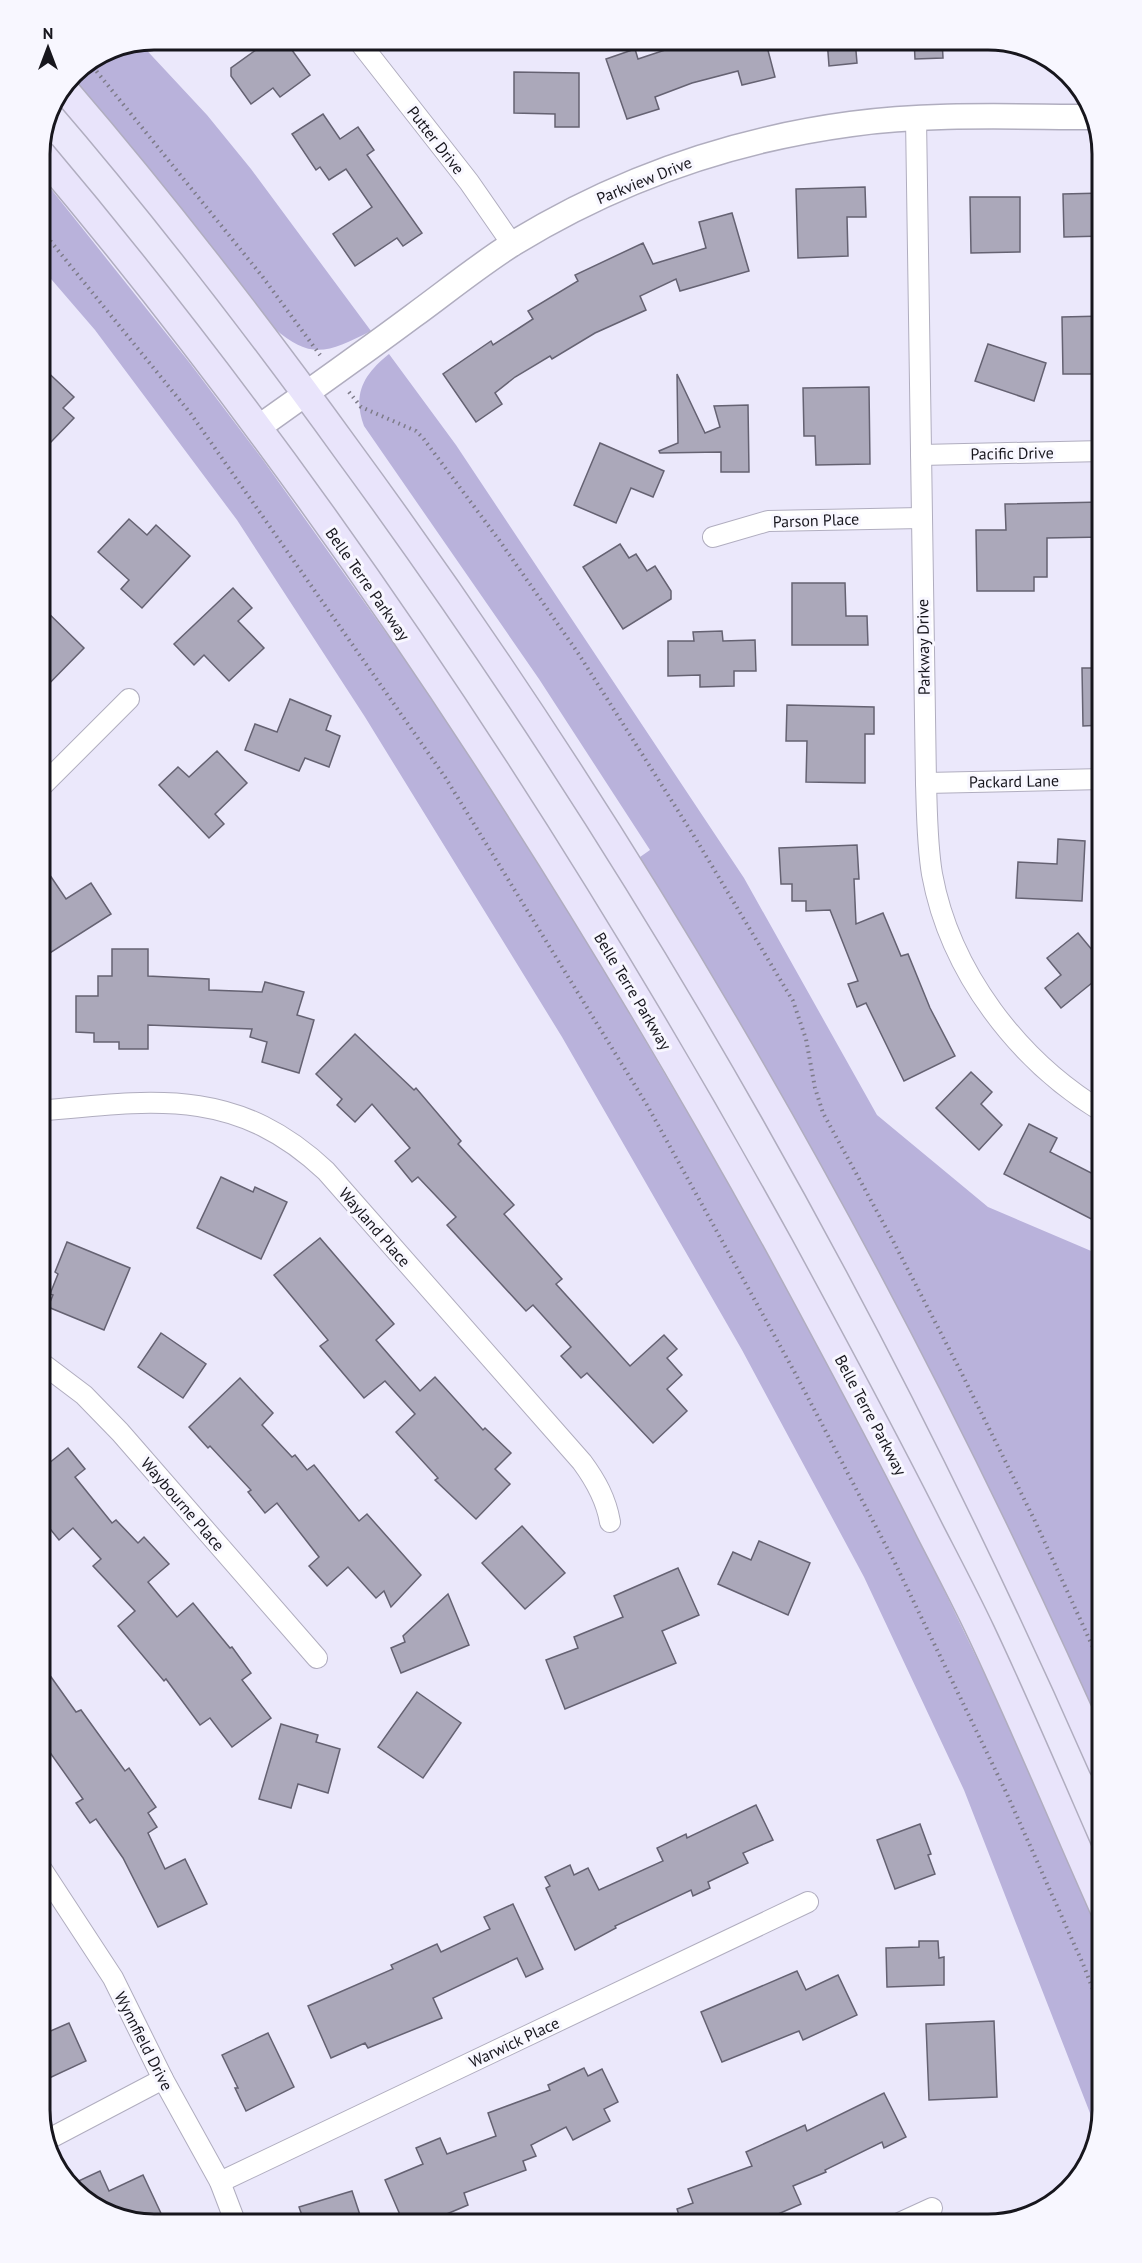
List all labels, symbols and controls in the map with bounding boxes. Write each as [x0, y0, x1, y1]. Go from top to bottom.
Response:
north arrow [18, 18, 78, 78]
text: N [43, 23, 53, 43]
street label: Putter Drive [403, 102, 469, 178]
street label: Parkview Drive [594, 152, 694, 208]
street label: Pacific Drive [970, 442, 1054, 464]
street label: Parson Place [772, 508, 860, 532]
street label: Belle Terre Parkway [322, 524, 415, 645]
street label: Parkway Drive [912, 599, 934, 695]
street label: Packard Lane [969, 770, 1059, 792]
street label: Belle Terre Parkway [590, 929, 676, 1054]
street label: Wayland Place [335, 1183, 415, 1271]
street label: Belle Terre Parkway [831, 1351, 911, 1479]
street label: Waybourne Place [137, 1453, 229, 1555]
street label: Wynnfield Drive [111, 1988, 177, 2094]
street label: Warwick Place [466, 2012, 562, 2072]

